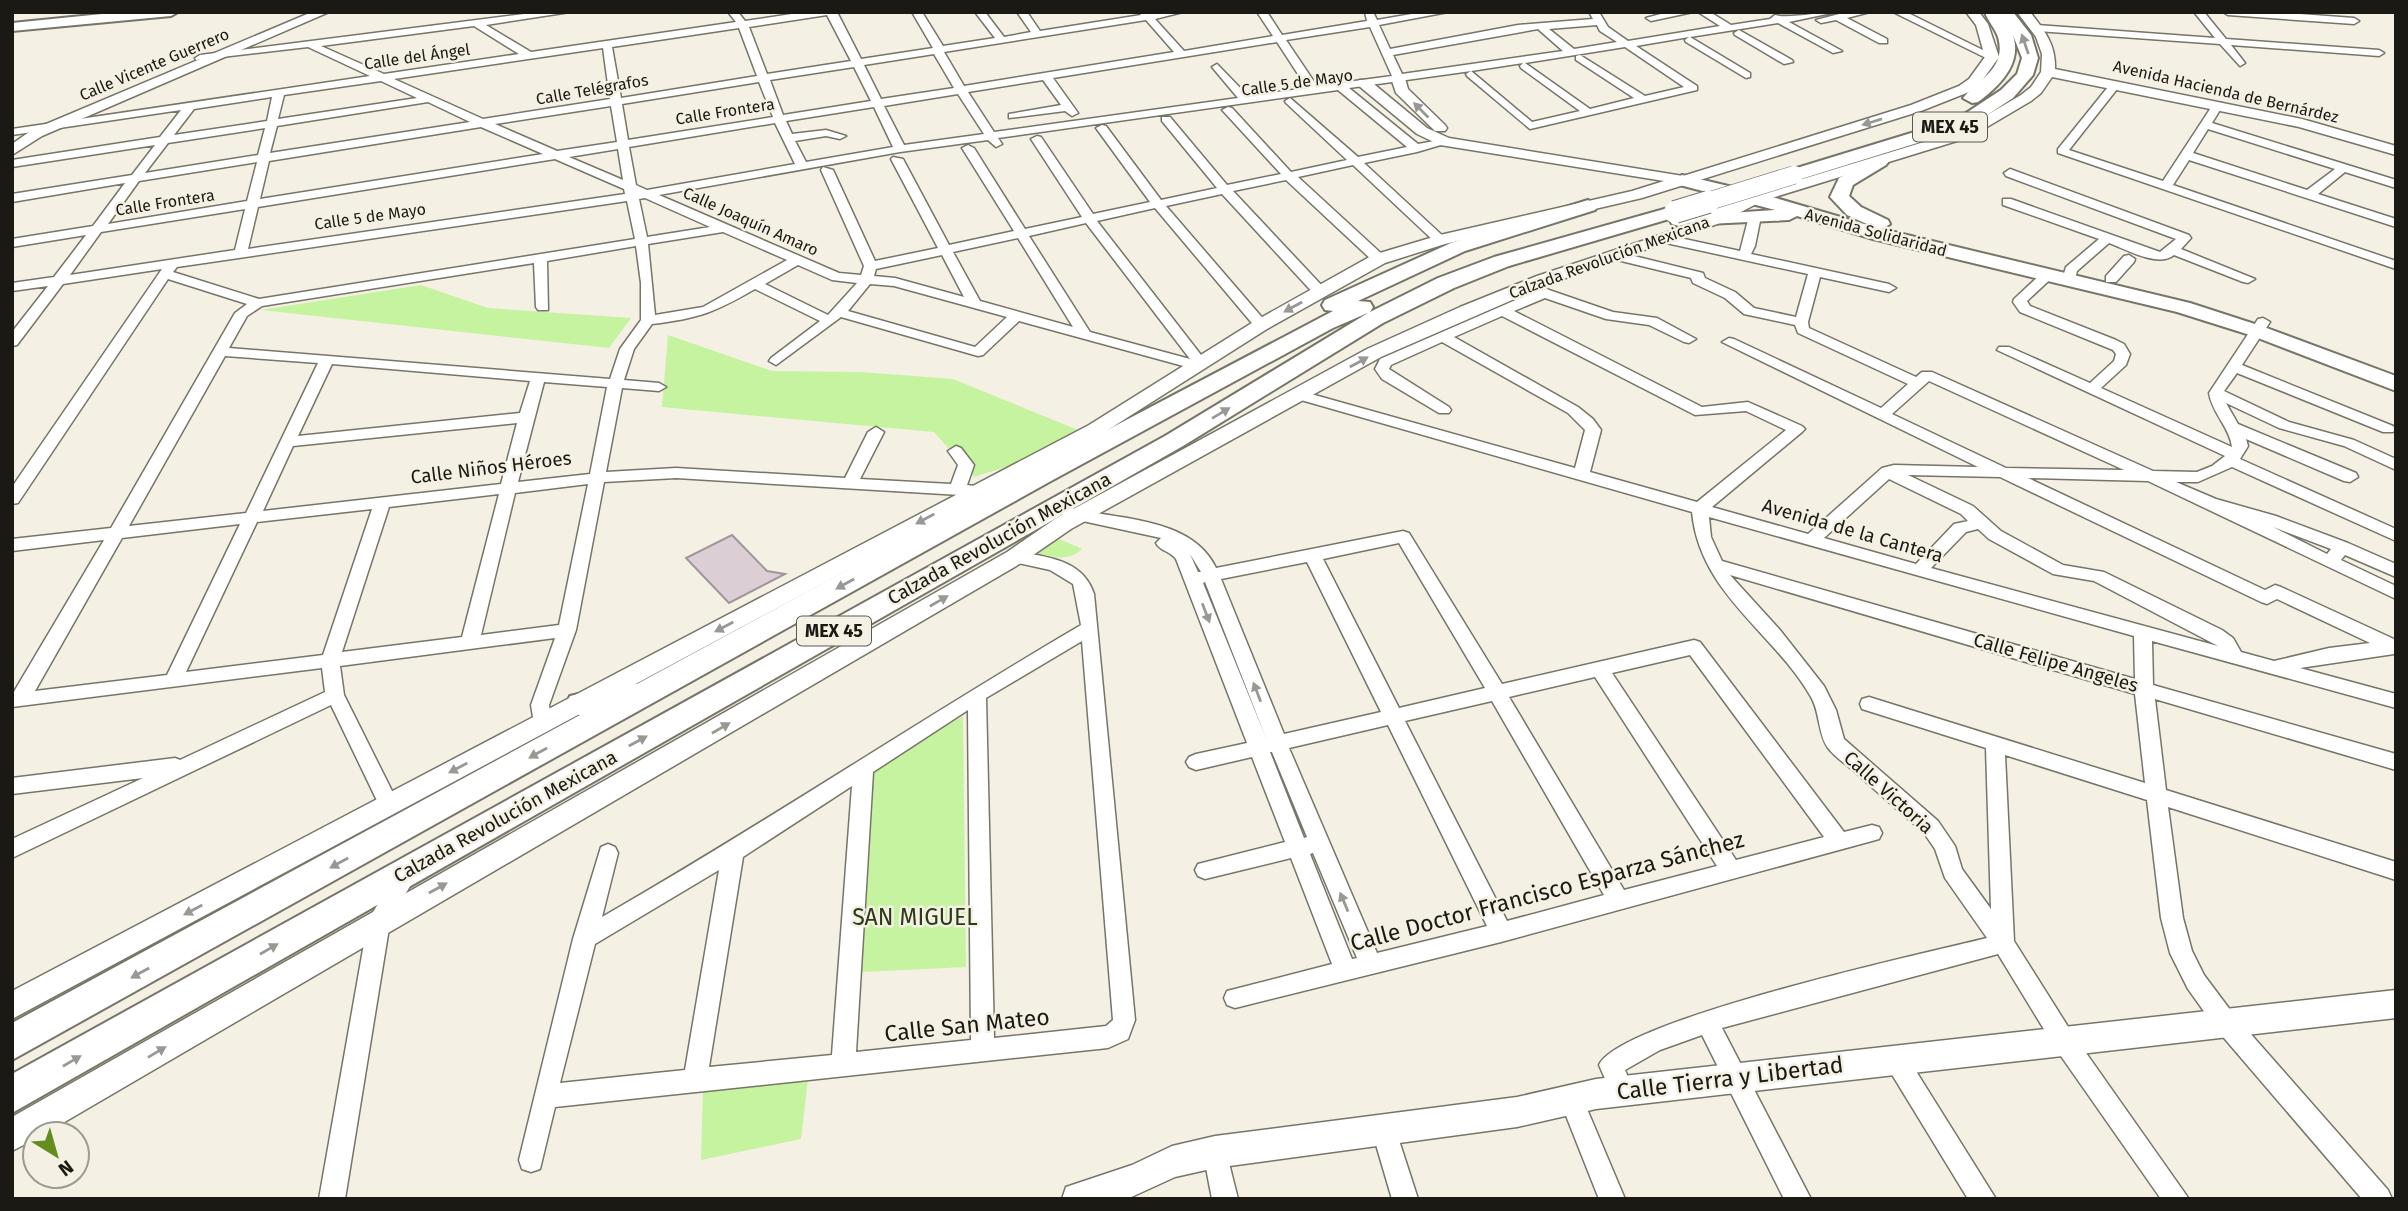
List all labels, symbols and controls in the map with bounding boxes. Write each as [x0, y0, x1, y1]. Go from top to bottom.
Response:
street label: Calle Vicente Guerrero [77, 24, 232, 105]
one-way arrow [2019, 33, 2030, 54]
street label: Calle del Ángel [363, 39, 472, 73]
street label: Avenida Hacienda de Bernárdez [2111, 56, 2340, 127]
street label: Calle 5 de Mayo [1240, 65, 1354, 100]
street label: Calle Telégrafos [534, 70, 650, 109]
street label: Calle Frontera [674, 94, 776, 129]
one-way arrow [1412, 102, 1429, 119]
road number: MEX 45 [1913, 112, 1987, 142]
one-way arrow [1862, 117, 1883, 127]
street label: Calle Joaquín Amaro [680, 183, 821, 260]
street label: Calle Frontera [114, 185, 216, 220]
street label: Calle 5 de Mayo [313, 199, 427, 234]
street label: Avenida Solidaridad [1803, 204, 1949, 261]
street label: Calzada Revolución Mexicana [1506, 212, 1712, 303]
one-way arrow [1284, 301, 1303, 313]
one-way arrow [1349, 356, 1368, 368]
one-way arrow [1211, 406, 1230, 419]
street label: Calle Niños Héroes [409, 446, 573, 489]
street label: Calzada Revolución Mexicana [884, 467, 1115, 610]
street label: Avenida de la Cantera [1760, 494, 1946, 567]
one-way arrow [914, 513, 934, 525]
one-way arrow [835, 578, 854, 590]
one-way arrow [929, 595, 948, 607]
one-way arrow [1201, 602, 1212, 623]
road number: MEX 45 [797, 616, 871, 646]
one-way arrow [714, 621, 734, 633]
street label: Calle Felipe Angeles [1971, 628, 2141, 697]
one-way arrow [1252, 681, 1263, 702]
one-way arrow [711, 722, 731, 734]
one-way arrow [629, 735, 648, 747]
street label: Calzada Revolución Mexicana [390, 745, 621, 888]
street label: Calle Victoria [1839, 746, 1938, 839]
one-way arrow [528, 747, 548, 759]
one-way arrow [448, 762, 468, 774]
street label: Calle Doctor Francisco Esparza Sánchez [1347, 825, 1747, 957]
one-way arrow [329, 857, 349, 869]
one-way arrow [428, 882, 447, 894]
one-way arrow [1339, 892, 1350, 913]
one-way arrow [182, 903, 202, 915]
park label: SAN MIGUEL [852, 903, 978, 931]
one-way arrow [260, 943, 279, 955]
one-way arrow [130, 967, 149, 979]
street label: Calle San Mateo [883, 1002, 1051, 1048]
one-way arrow [147, 1046, 166, 1058]
street label: Calle Tierra y Libertad [1615, 1050, 1845, 1106]
one-way arrow [62, 1055, 81, 1067]
north arrow [21, 1120, 91, 1190]
text: N [54, 1155, 78, 1181]

